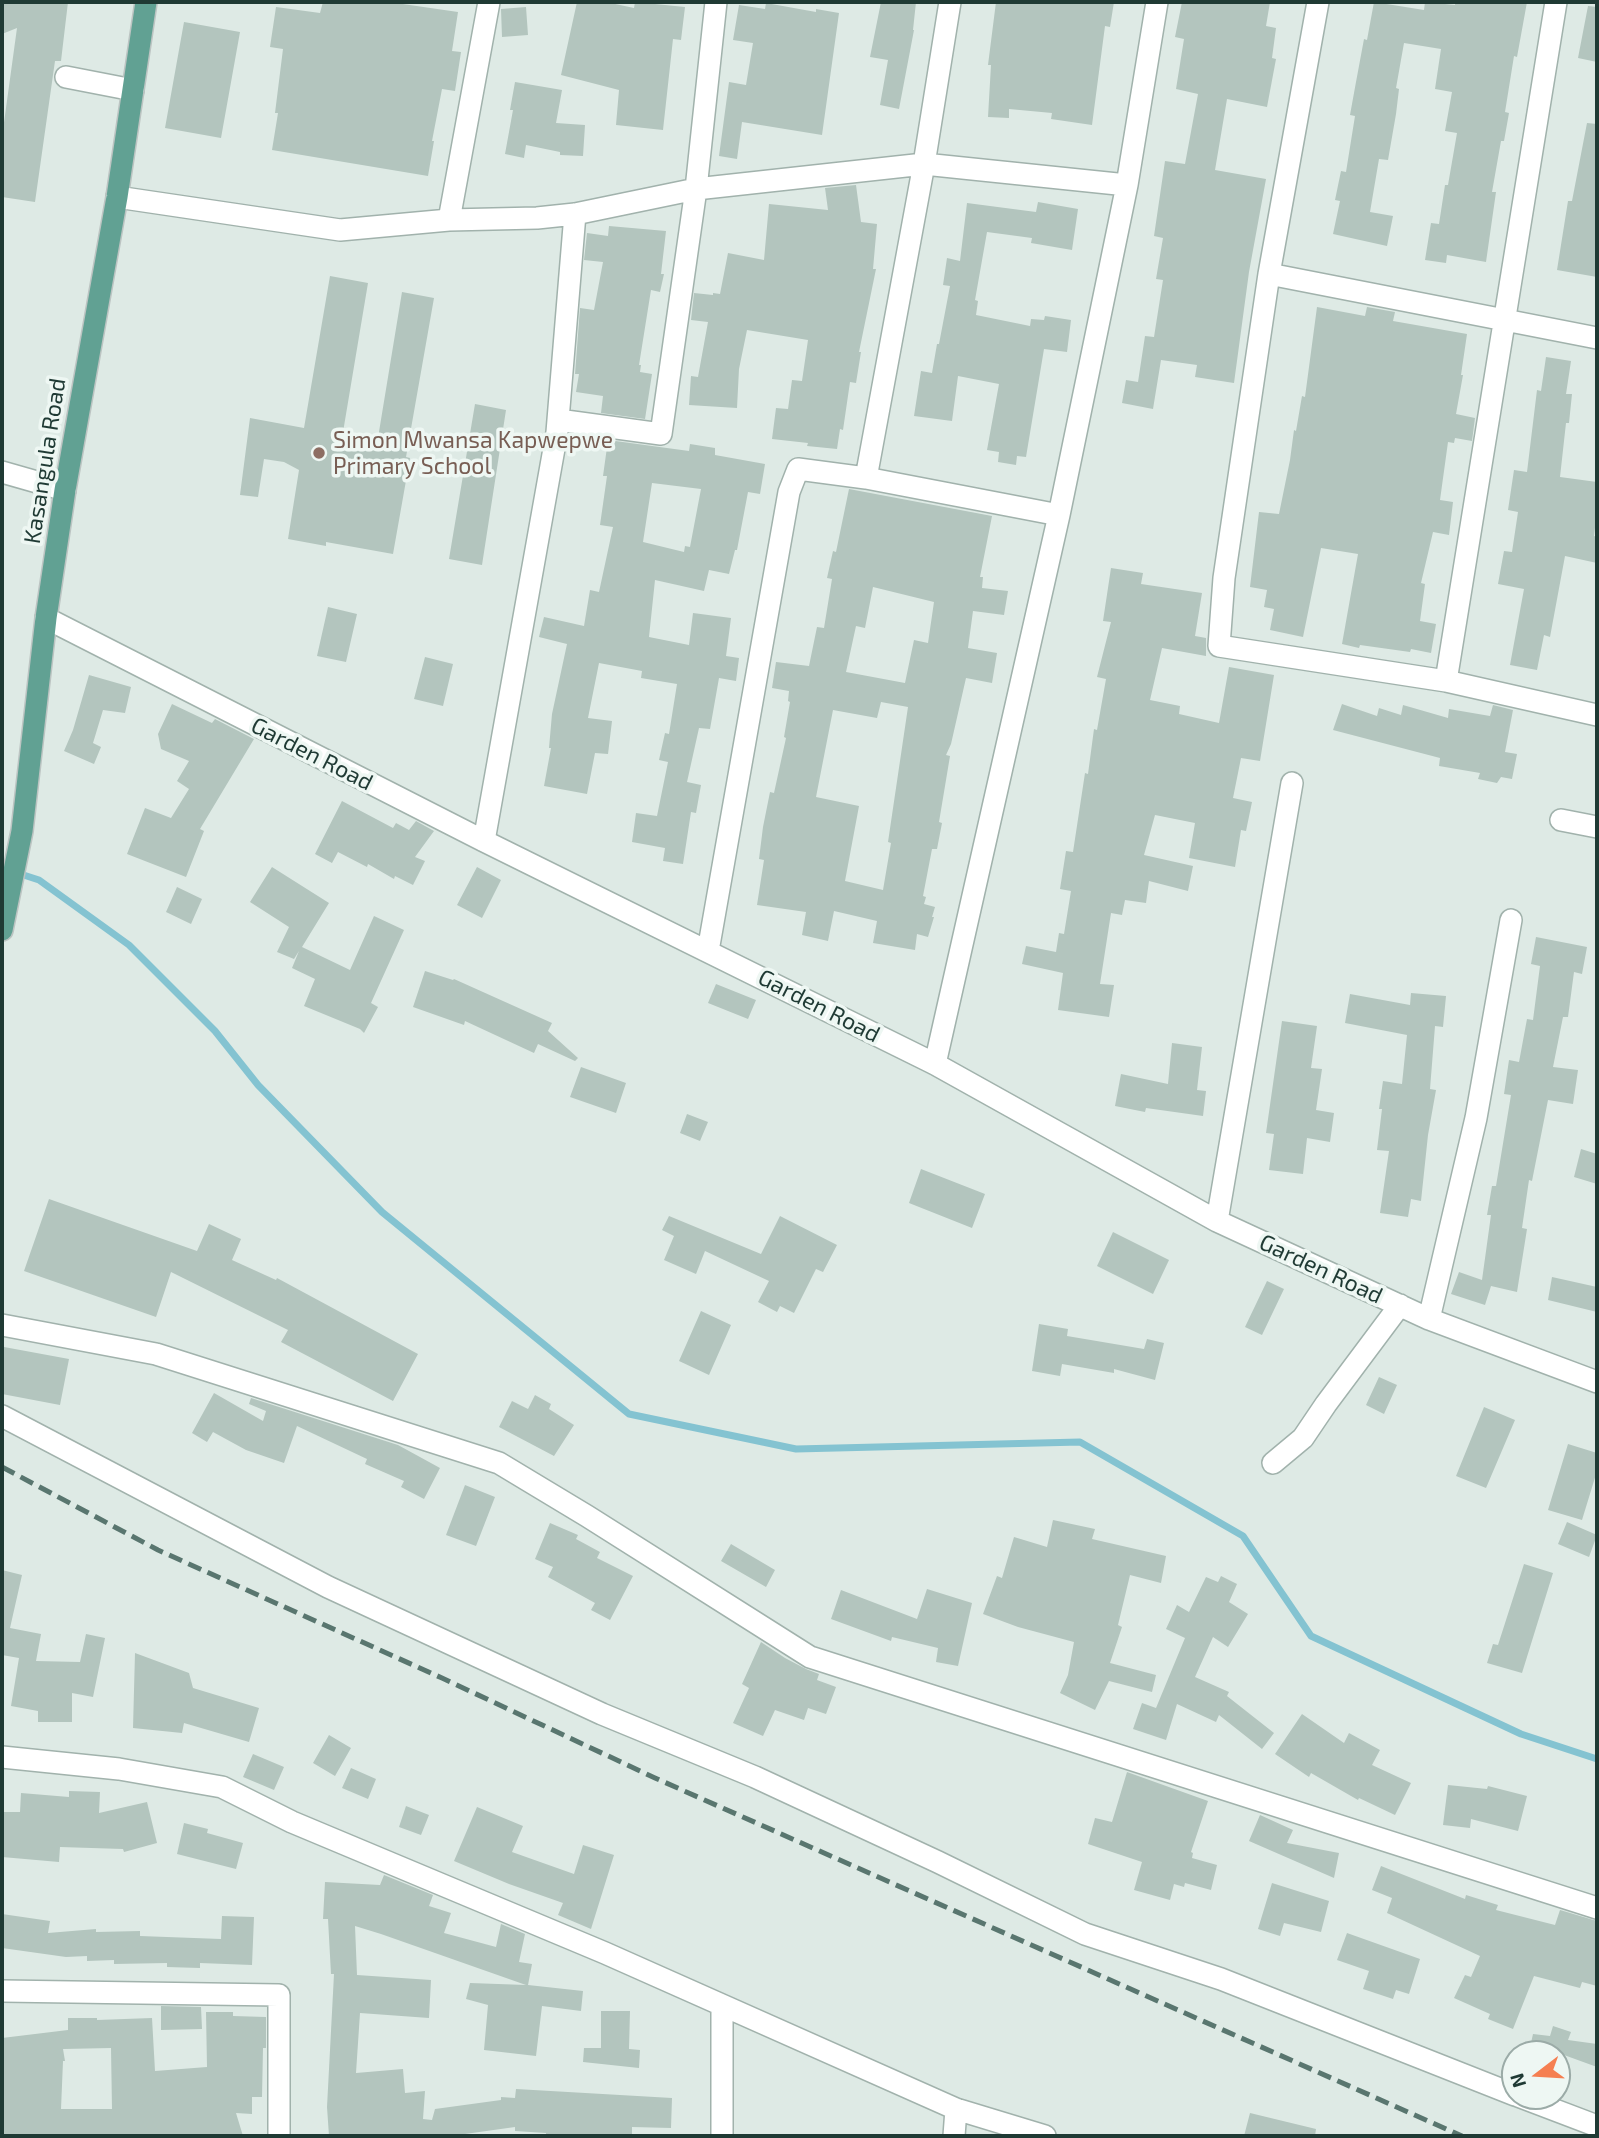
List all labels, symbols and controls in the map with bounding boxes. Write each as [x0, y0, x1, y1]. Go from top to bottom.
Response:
street label: Kasangula Road [18, 376, 72, 546]
place label: Simon Mwansa Kapwepwe Primary School [333, 426, 613, 480]
marker: Simon Mwansa Kapwepwe Primary School [311, 445, 327, 461]
street label: Garden Road [246, 712, 378, 796]
street label: Garden Road [753, 964, 885, 1048]
street label: Garden Road [1255, 1228, 1387, 1310]
north arrow [1501, 2040, 1571, 2110]
text: N [1504, 2071, 1530, 2091]

